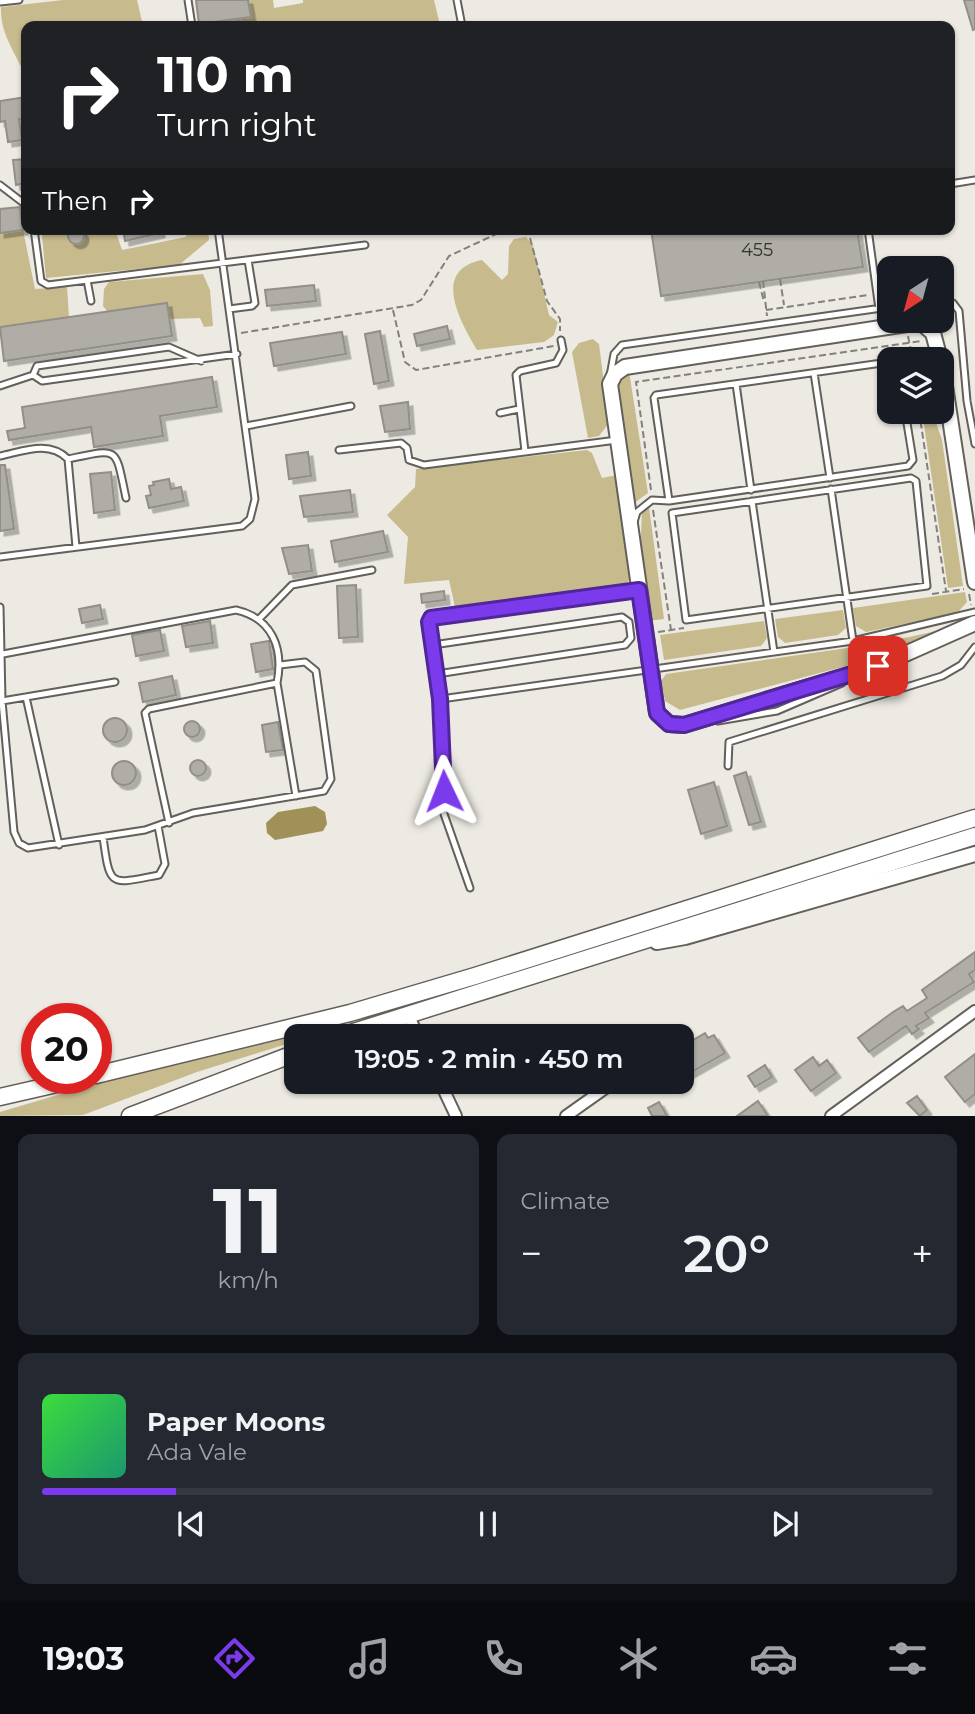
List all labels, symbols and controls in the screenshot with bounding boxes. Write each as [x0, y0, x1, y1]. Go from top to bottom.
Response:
text: 110 m [157, 45, 294, 104]
icon: right [42, 49, 133, 140]
text: Turn right [157, 105, 317, 144]
icon: right [122, 182, 160, 220]
text: Then [42, 185, 108, 217]
house number: 455 [741, 239, 773, 261]
north arrow [877, 256, 954, 332]
map controls [877, 256, 954, 424]
button: layers [877, 347, 954, 424]
pin [848, 636, 908, 696]
icon: arrive [859, 647, 897, 685]
position arrow [407, 754, 481, 828]
speed limit sign: 20 [21, 1003, 112, 1094]
text: 19:05 · 2 min · 450 m [355, 1043, 623, 1075]
text: 11 [213, 1165, 284, 1276]
text: Climate [521, 1187, 610, 1215]
text: 20° [683, 1222, 770, 1285]
text: − [521, 1230, 542, 1277]
text: + [911, 1230, 933, 1277]
text: km/h [218, 1266, 279, 1294]
text: Paper Moons [147, 1406, 325, 1438]
text: Ada Vale [147, 1438, 247, 1466]
icon: previous [172, 1505, 210, 1543]
icon: pause [469, 1505, 507, 1543]
icon: next [766, 1505, 804, 1543]
icon: directions [210, 1634, 259, 1683]
icon: music [345, 1634, 394, 1683]
icon: phone [479, 1634, 528, 1683]
icon: climate [614, 1634, 663, 1683]
icon: car [749, 1634, 798, 1683]
icon: filters [883, 1634, 932, 1683]
text: 19:03 [43, 1639, 124, 1678]

